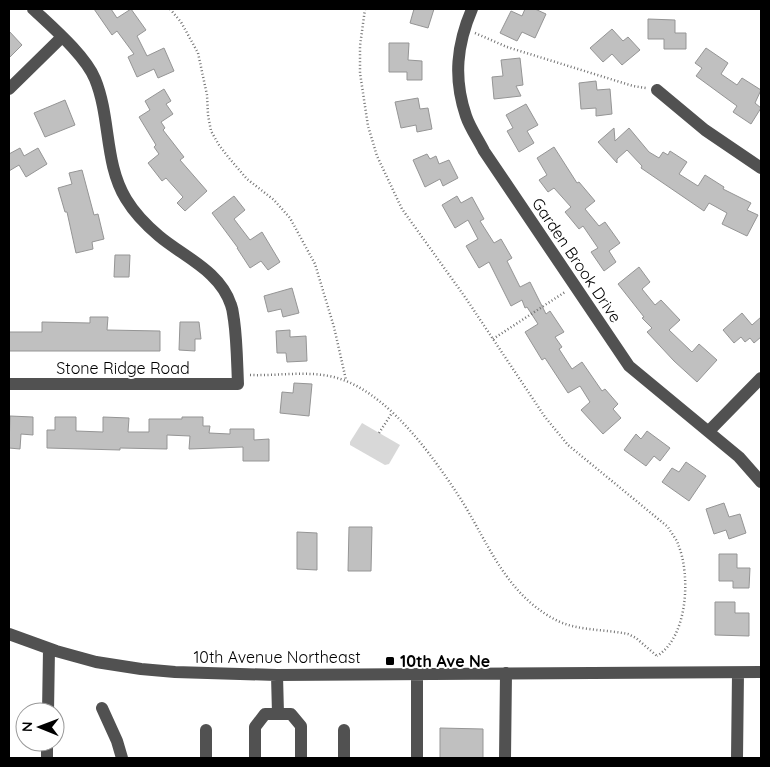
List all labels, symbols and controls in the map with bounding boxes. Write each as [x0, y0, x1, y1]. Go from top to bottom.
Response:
street label: Garden Brook Drive [528, 194, 626, 326]
street label: Stone Ridge Road [56, 358, 190, 378]
street label: 10th Avenue Northeast [193, 647, 361, 667]
place label: 10th Ave Ne [400, 651, 490, 671]
marker: 10th Ave Ne [384, 655, 396, 667]
north arrow [15, 702, 65, 752]
text: N [18, 721, 36, 732]

